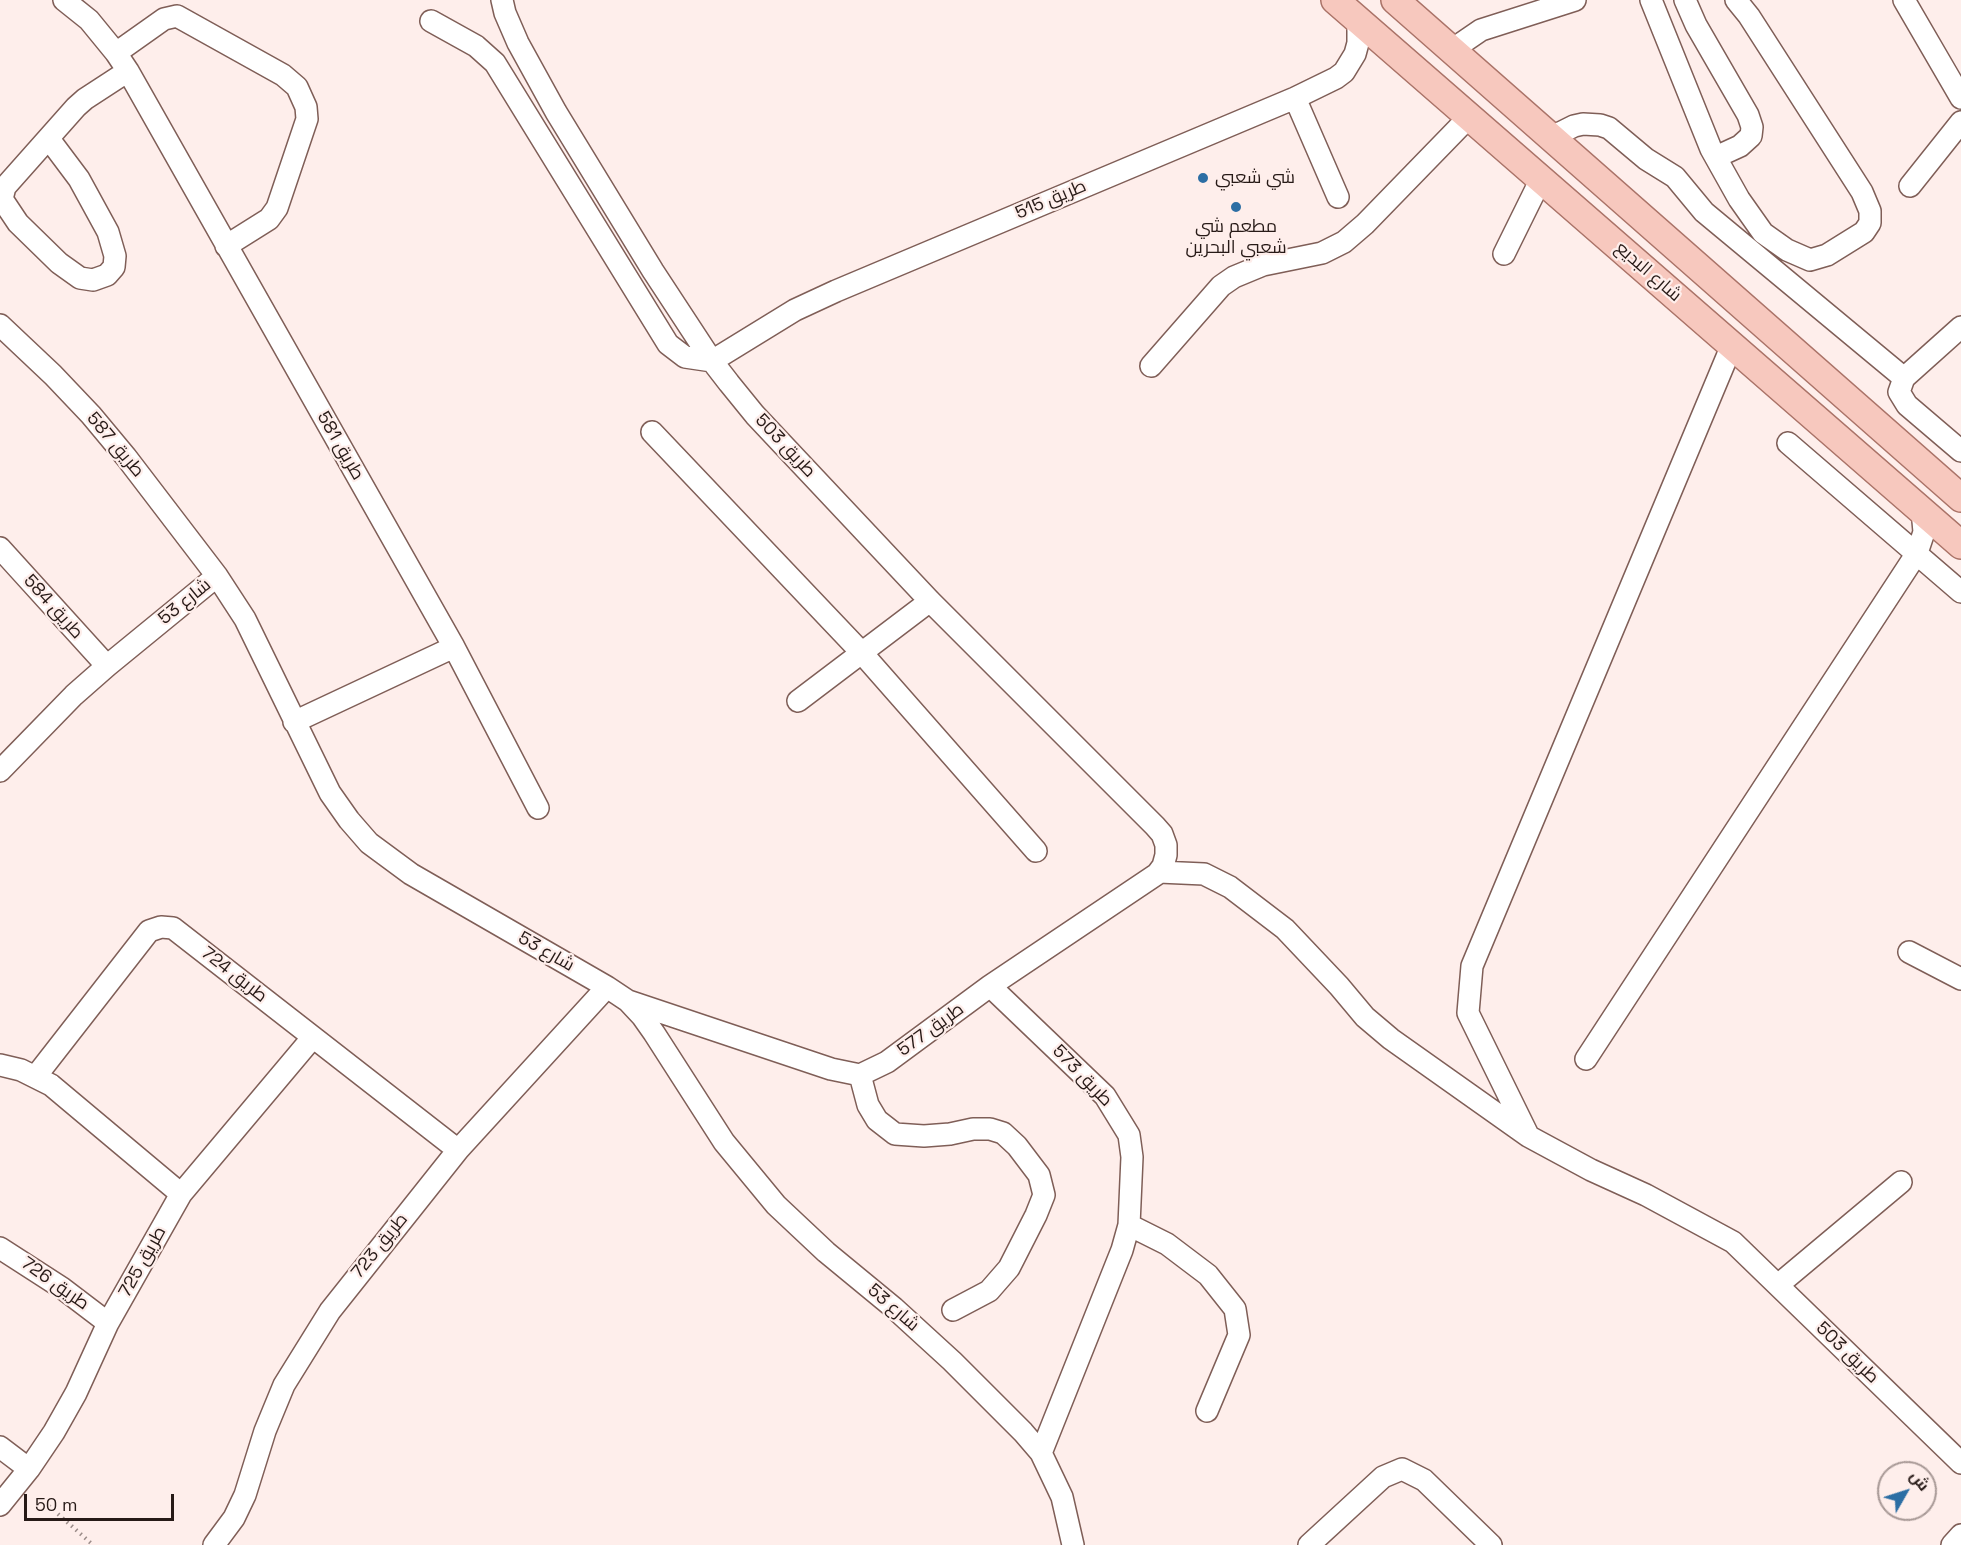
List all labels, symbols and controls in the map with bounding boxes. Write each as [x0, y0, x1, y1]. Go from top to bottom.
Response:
place label: شي شعبي [1215, 167, 1295, 189]
marker: شي شعبي [1196, 171, 1210, 185]
street label: طريق 515 [1012, 175, 1090, 225]
marker: مطعم شي شعبي البحرين [1229, 200, 1243, 214]
place label: مطعم شي شعبي البحرين [1185, 216, 1287, 258]
street label: شارع البديع [1611, 237, 1685, 307]
street label: طريق 587 [82, 408, 148, 482]
street label: طريق 581 [312, 408, 368, 484]
street label: طريق 503 [750, 410, 820, 482]
street label: طريق 584 [19, 570, 87, 644]
street label: شارع 53 [154, 574, 216, 630]
street label: شارع 53 [514, 927, 578, 977]
street label: طريق 724 [197, 943, 271, 1007]
street label: طريق 577 [894, 999, 968, 1061]
street label: طريق 573 [1047, 1041, 1117, 1111]
street label: طريق 723 [347, 1209, 413, 1283]
street label: طريق 725 [115, 1223, 171, 1301]
street label: طريق 726 [17, 1253, 93, 1315]
street label: شارع 53 [863, 1280, 923, 1336]
street label: طريق 503 [1811, 1318, 1883, 1388]
north arrow [1877, 1461, 1937, 1521]
text: ش [1905, 1466, 1934, 1495]
scale bar [27, 1482, 177, 1520]
text: 50 m [35, 1493, 77, 1516]

